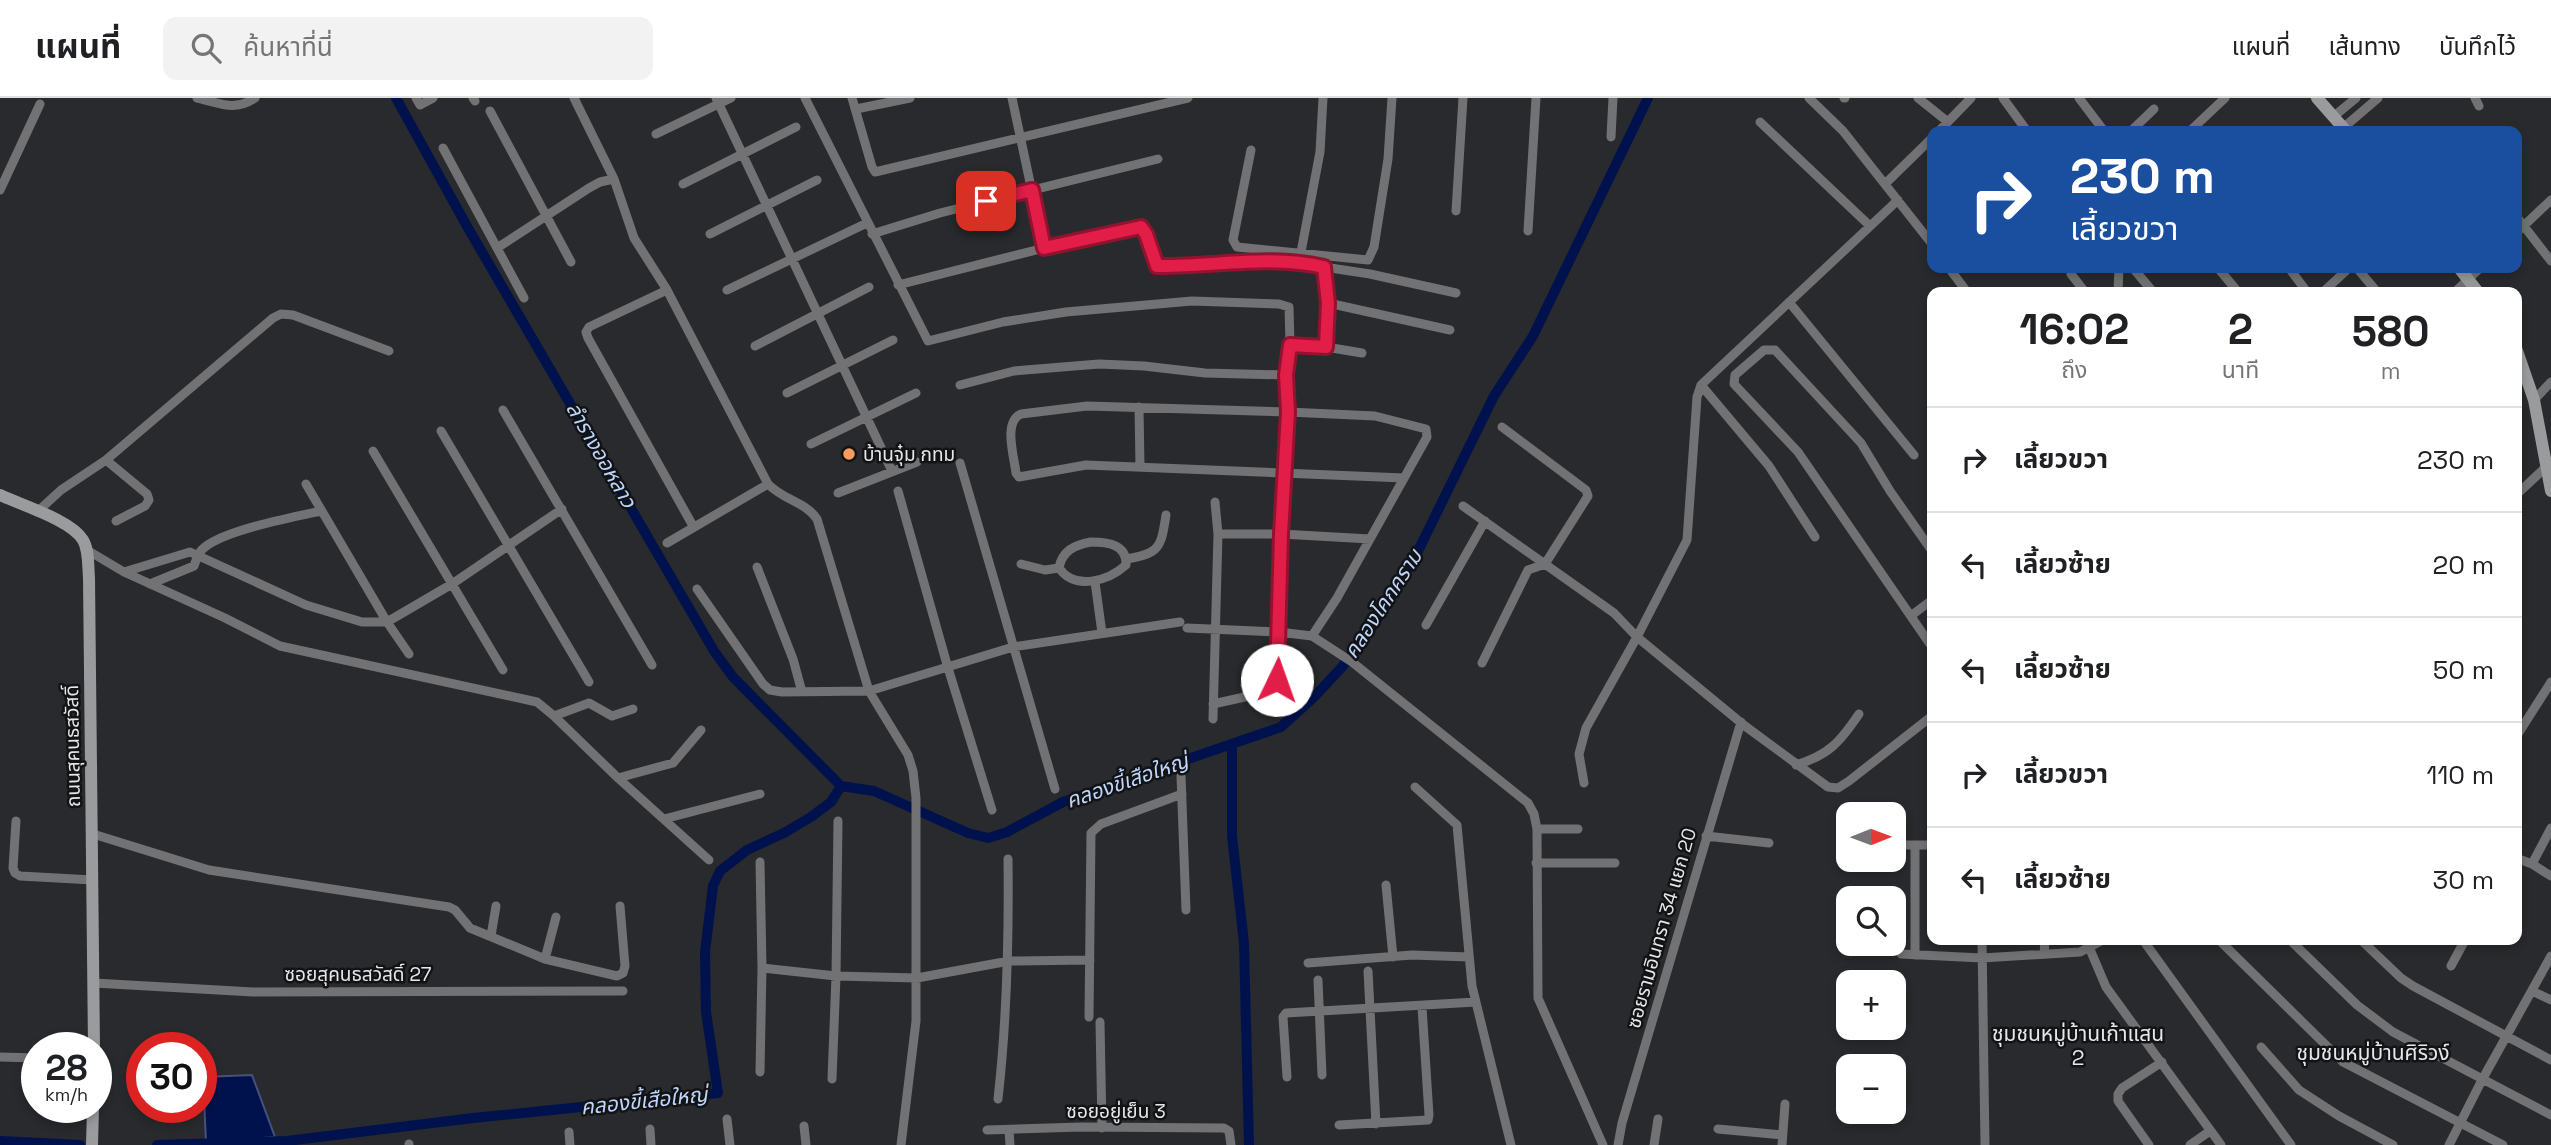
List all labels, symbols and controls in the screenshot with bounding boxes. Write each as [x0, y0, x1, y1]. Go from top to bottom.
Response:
search box [163, 17, 653, 80]
text: แผนที่ [35, 26, 121, 68]
icon: search [187, 29, 225, 67]
text: ค้นหาที่นี่ [243, 30, 333, 64]
text: แผนที่ [2232, 31, 2290, 62]
text: เส้นทาง [2328, 31, 2401, 62]
text: บันทึกไว้ [2439, 31, 2516, 62]
text: 230 m [2070, 145, 2215, 207]
icon: right [1955, 154, 2046, 245]
pin [956, 171, 1016, 231]
icon: arrive [967, 182, 1005, 220]
text: เลี้ยวขวา [2070, 209, 2178, 249]
text: 16:02 [2020, 303, 2129, 356]
text: 2 [2228, 303, 2253, 356]
text: 580 [2352, 305, 2429, 358]
text: ถึง [2061, 355, 2087, 385]
text: นาที [2222, 355, 2259, 385]
text: m [2381, 356, 2400, 386]
water label: ลำรางออหลาว [560, 397, 643, 513]
icon: right [1955, 441, 1993, 479]
place label: บ้านจุ๋ม กทม [863, 442, 955, 467]
text: เลี้ยวขวา [2014, 442, 2108, 476]
text: 230 m [2417, 443, 2494, 477]
marker: บ้านจุ๋ม กทม [841, 446, 857, 462]
water label: คลองโคกคราม [1337, 542, 1429, 663]
icon: left [1955, 546, 1993, 584]
text: เลี้ยวซ้าย [2014, 547, 2111, 581]
text: 20 m [2433, 548, 2494, 582]
position arrow [1240, 643, 1314, 717]
icon: left [1955, 651, 1993, 689]
text: เลี้ยวซ้าย [2014, 652, 2111, 686]
text: 50 m [2433, 653, 2494, 687]
street label: ถนนสุคนธสวัสดิ์ [59, 685, 86, 807]
water label: คลองขี้เสือใหญ่ [1062, 745, 1194, 814]
icon: right [1955, 756, 1993, 794]
text: เลี้ยวขวา [2014, 757, 2108, 791]
text: 110 m [2427, 758, 2494, 792]
north arrow [1836, 802, 1906, 872]
map controls [1836, 802, 1906, 1124]
street label: ซอยรามอินทรา 34 แยก 20 [1621, 825, 1702, 1031]
icon: left [1955, 861, 1993, 899]
text: เลี้ยวซ้าย [2014, 862, 2111, 896]
text: 30 m [2433, 863, 2494, 897]
button: search [1836, 886, 1906, 956]
street label: ซอยสุคนธสวัสดิ์ 27 [285, 962, 432, 987]
button: + [1836, 970, 1906, 1040]
district label: ชุมชนหมู่บ้านเก้าแสน 2 [1992, 1020, 2164, 1071]
speed limit sign: 30 [126, 1032, 217, 1123]
district label: ชุมชนหมู่บ้านศิริวง์ [2296, 1039, 2450, 1066]
text: 28 [46, 1046, 87, 1090]
button: − [1836, 1054, 1906, 1124]
water label: คลองขี้เสือใหญ่ [579, 1079, 712, 1121]
text: km/h [45, 1083, 88, 1106]
street label: ซอยอยู่เย็น 3 [1066, 1099, 1166, 1124]

